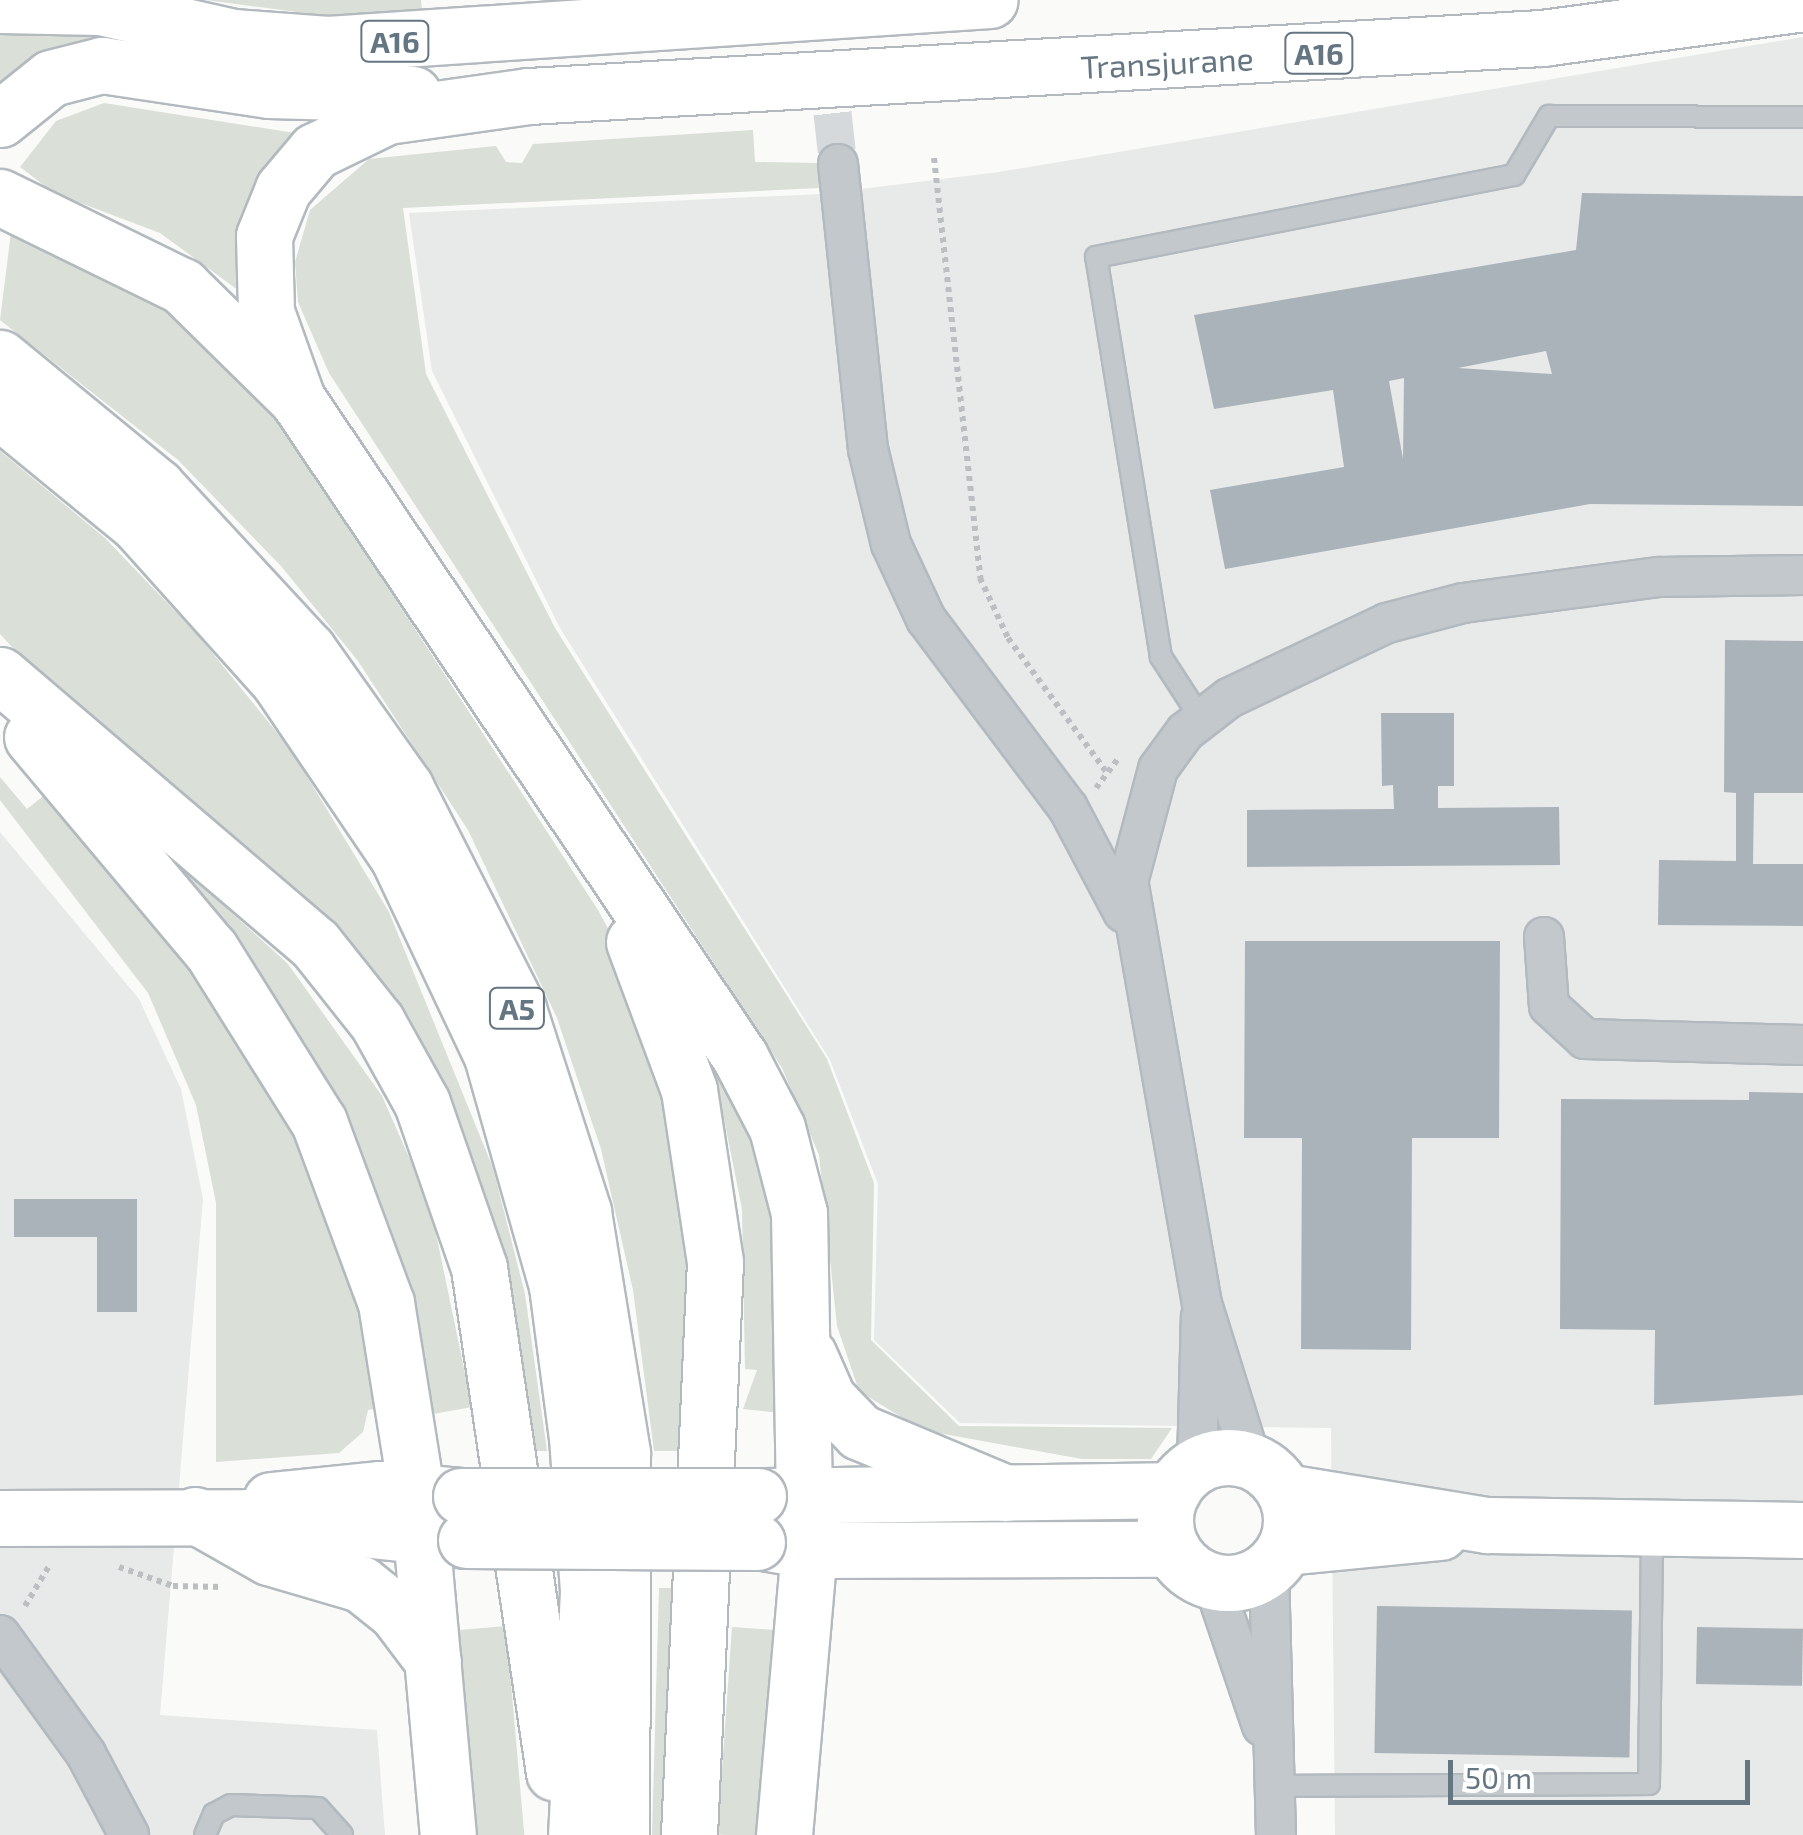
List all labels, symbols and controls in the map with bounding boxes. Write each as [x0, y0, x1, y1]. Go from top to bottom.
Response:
road number: A16 [360, 16, 430, 66]
road number: A16 [1284, 28, 1354, 78]
street label: Transjurane [1079, 38, 1255, 86]
road number: A5 [487, 983, 547, 1033]
scale bar [1453, 1740, 1756, 1802]
text: 50 m [1465, 1759, 1532, 1795]

